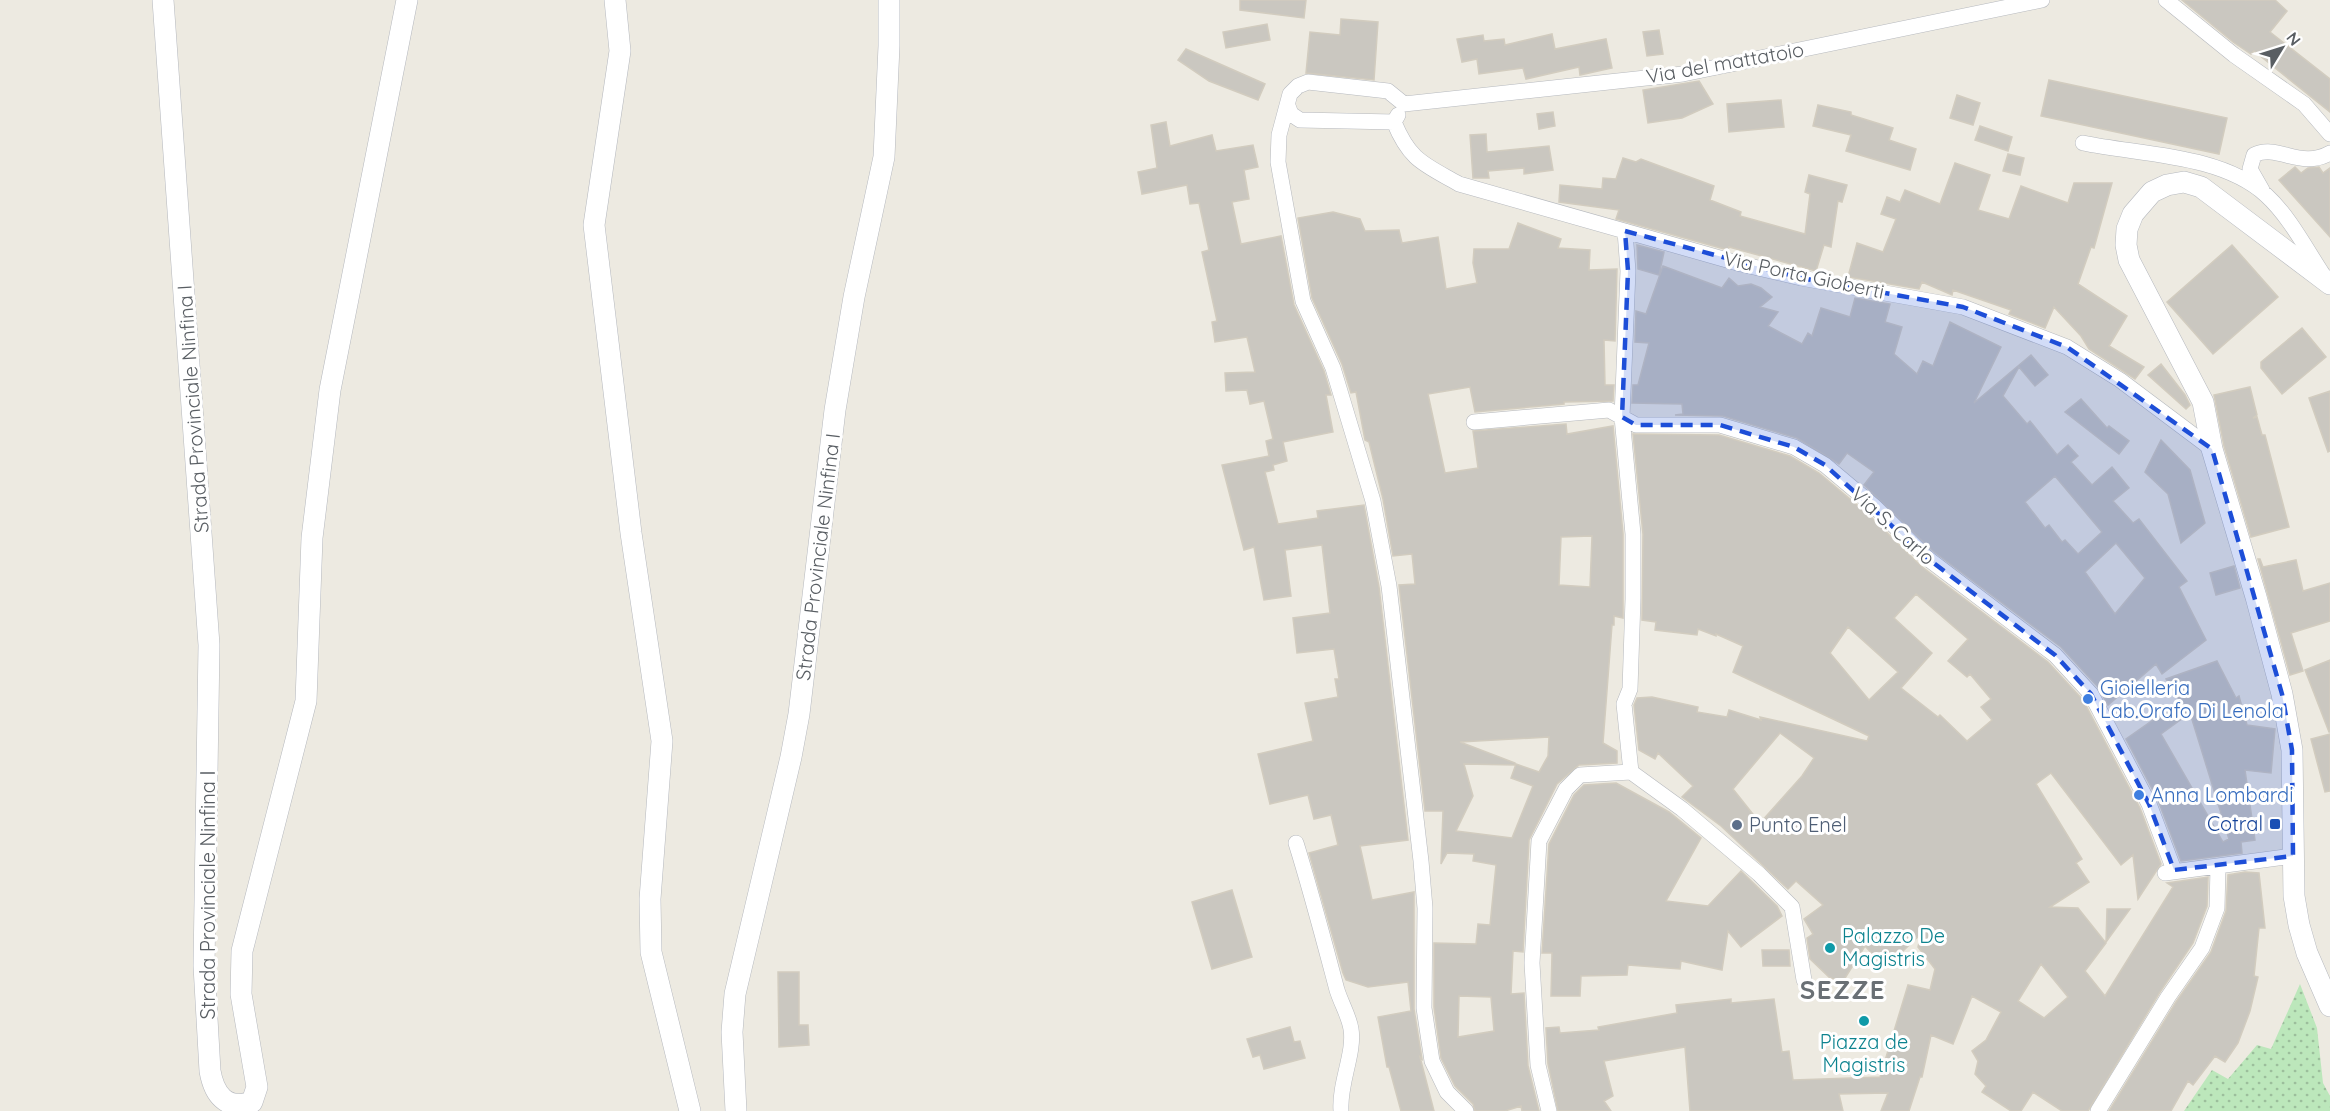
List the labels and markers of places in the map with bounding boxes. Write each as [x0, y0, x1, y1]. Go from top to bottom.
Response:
place label: Gioielleria Lab.Orafo Di Lenola [2100, 675, 2284, 723]
marker: Gioielleria Lab.Orafo Di Lenola [2081, 692, 2095, 706]
place label: Anna Lombardi [2151, 782, 2294, 807]
marker: Anna Lombardi [2132, 788, 2146, 802]
place label: Cotral [2207, 811, 2263, 836]
place label: Punto Enel [1749, 812, 1847, 837]
marker: Cotral [2268, 817, 2282, 831]
marker: Punto Enel [1730, 818, 1744, 832]
place label: Palazzo De Magistris [1842, 923, 1945, 971]
marker: Palazzo De Magistris [1823, 941, 1837, 955]
marker: Piazza de Magistris [1857, 1014, 1871, 1028]
place label: Piazza de Magistris [1820, 1029, 1908, 1077]

